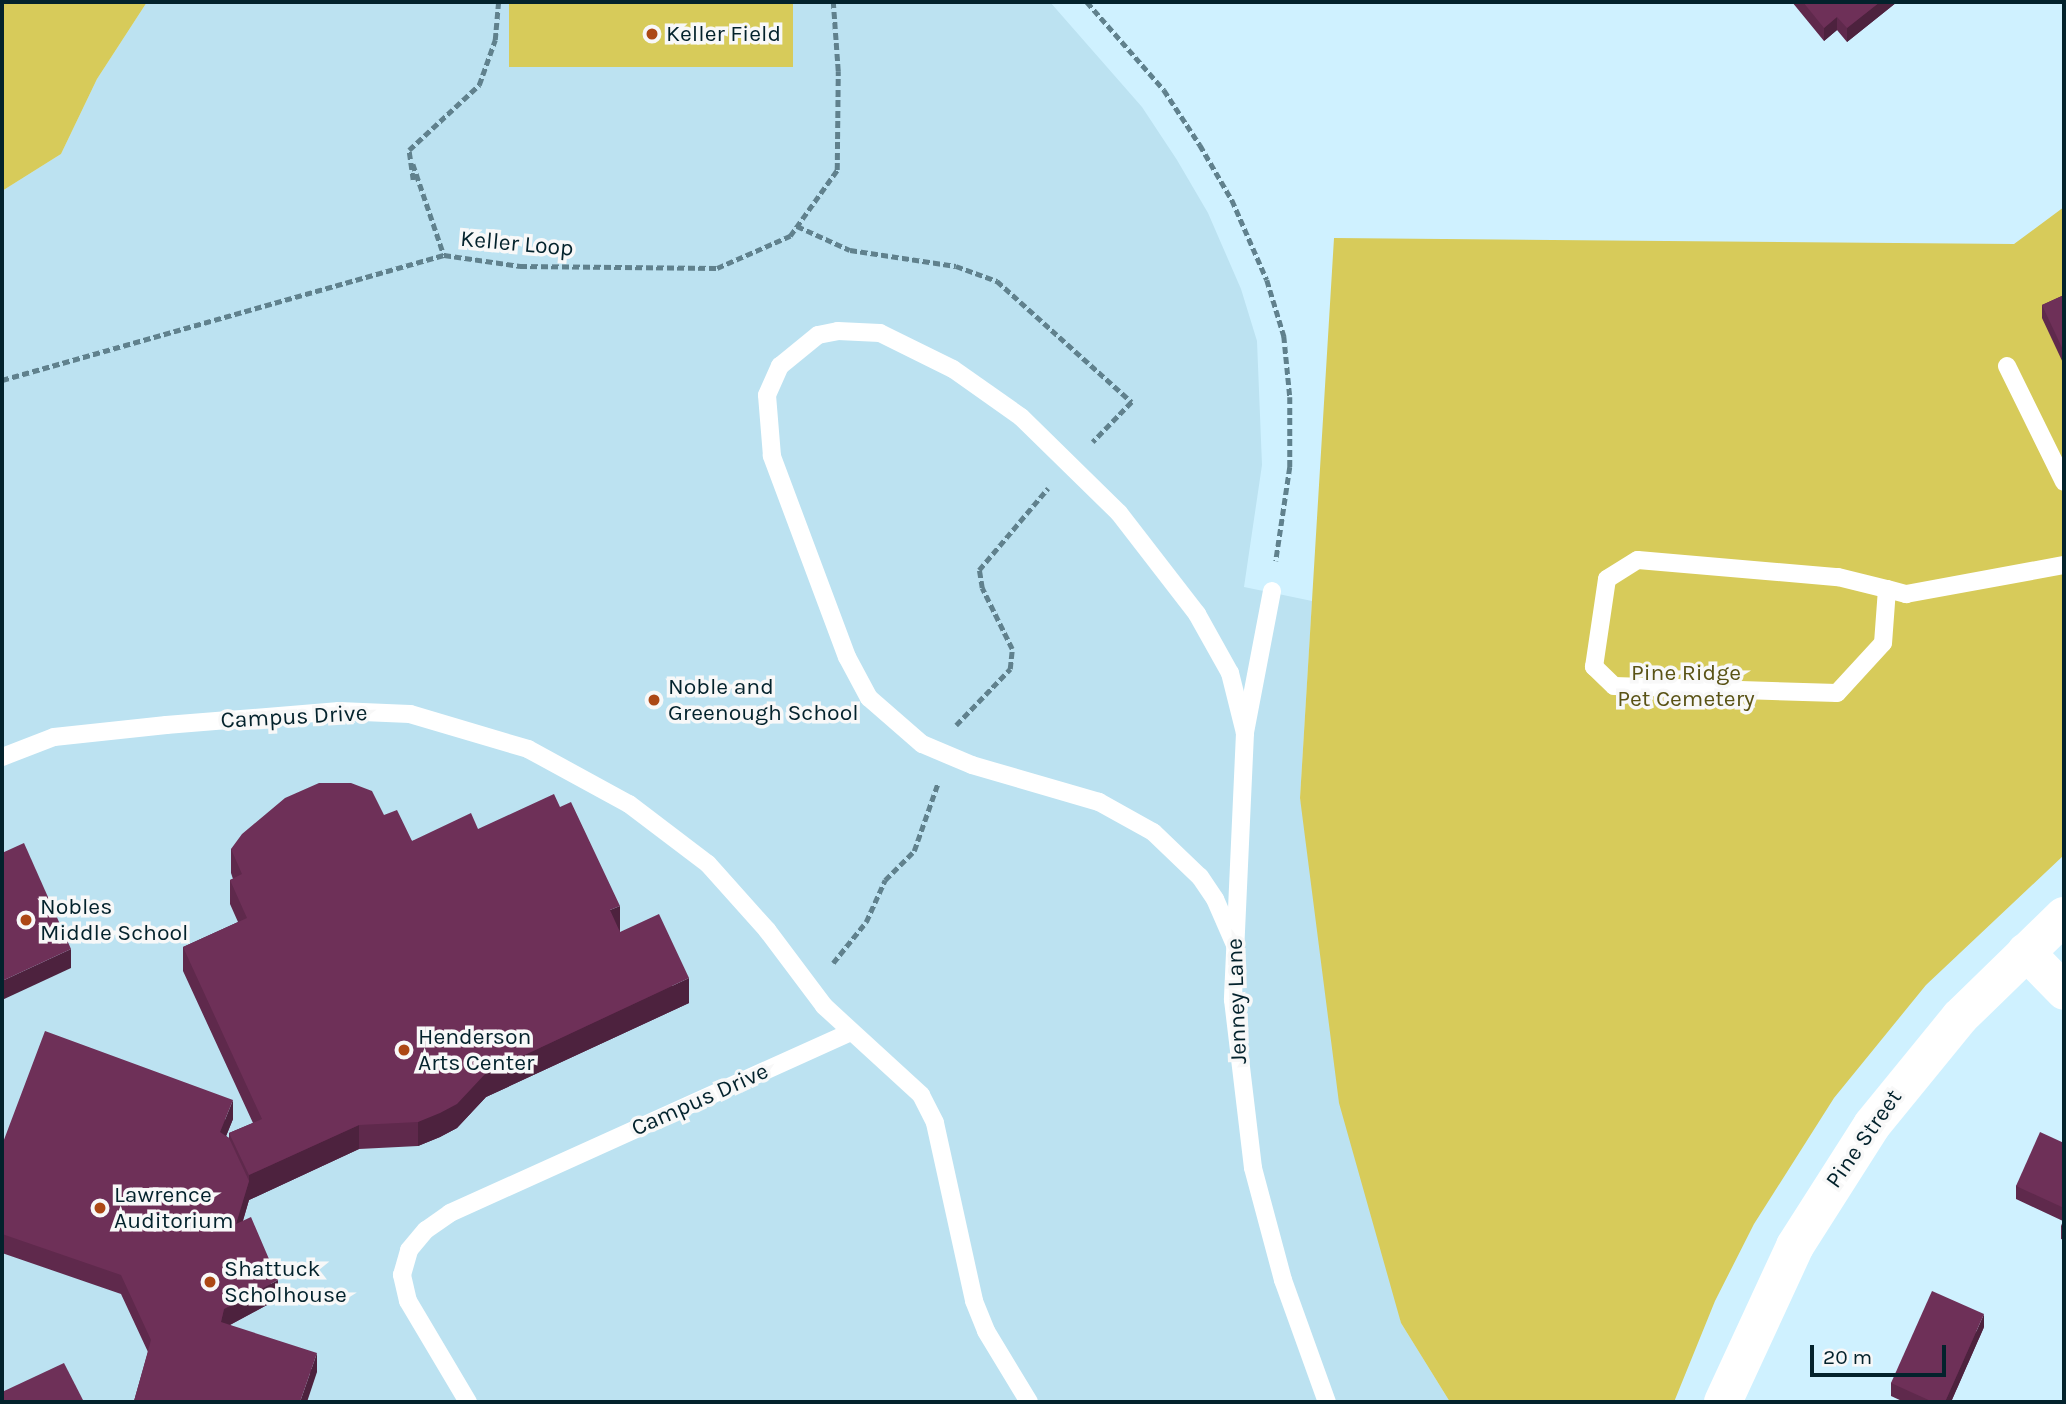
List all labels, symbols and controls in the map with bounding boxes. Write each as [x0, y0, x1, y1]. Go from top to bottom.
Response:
place label: Keller Field [666, 20, 781, 48]
marker: Keller Field [644, 26, 660, 42]
street label: Keller Loop [459, 225, 575, 263]
park label: Pine Ridge Pet Cemetery [1617, 659, 1755, 713]
place label: Noble and Greenough School [668, 673, 859, 727]
marker: Noble and Greenough School [646, 692, 662, 708]
street label: Campus Drive [220, 699, 368, 735]
place label: Nobles Middle School [40, 893, 189, 947]
marker: Nobles Middle School [18, 912, 34, 928]
street label: Jenney Lane [1221, 938, 1253, 1064]
place label: Henderson Arts Center [418, 1023, 534, 1077]
marker: Henderson Arts Center [396, 1042, 412, 1058]
street label: Campus Drive [627, 1058, 773, 1142]
street label: Pine Street [1820, 1084, 1908, 1194]
place label: Lawrence Auditorium [114, 1181, 233, 1235]
marker: Lawrence Auditorium [92, 1200, 108, 1216]
place label: Shattuck Scholhouse [224, 1255, 347, 1309]
marker: Shattuck Scholhouse [202, 1274, 218, 1290]
scale bar [1814, 1330, 1951, 1374]
text: 20 m [1823, 1345, 1872, 1369]

